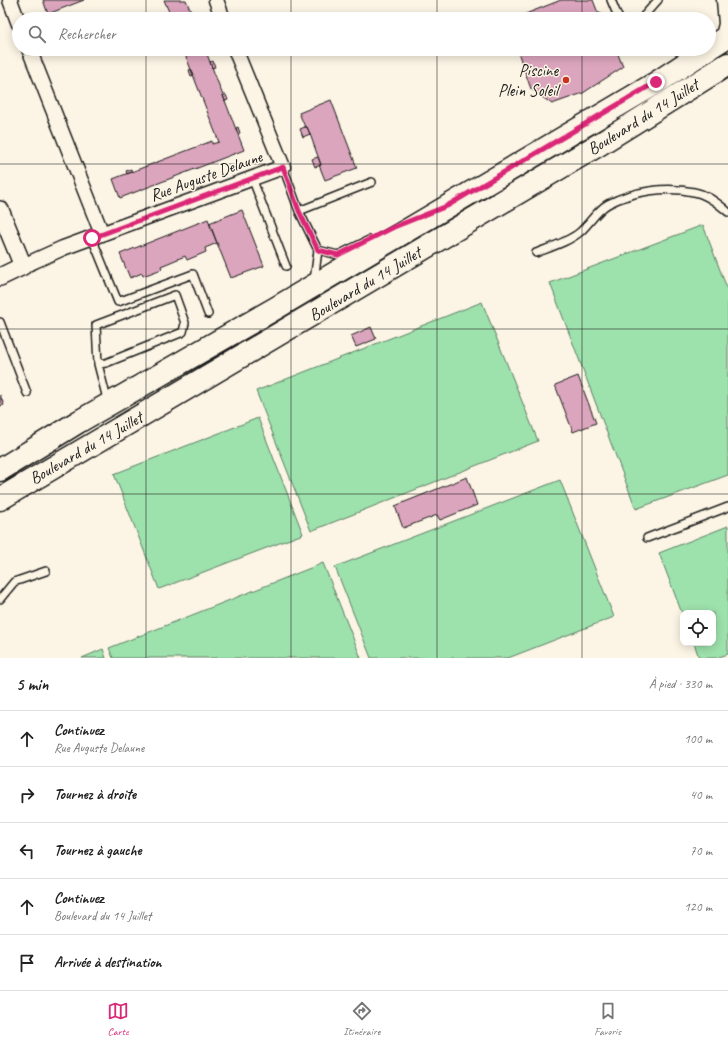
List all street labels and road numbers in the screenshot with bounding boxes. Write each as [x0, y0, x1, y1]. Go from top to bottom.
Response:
street label: Boulevard du 14 Juillet [583, 73, 705, 160]
street label: Rue Auguste Delaune [147, 145, 266, 206]
street label: Boulevard du 14 Juillet [305, 241, 427, 326]
street label: Boulevard du 14 Juillet [26, 406, 148, 489]

